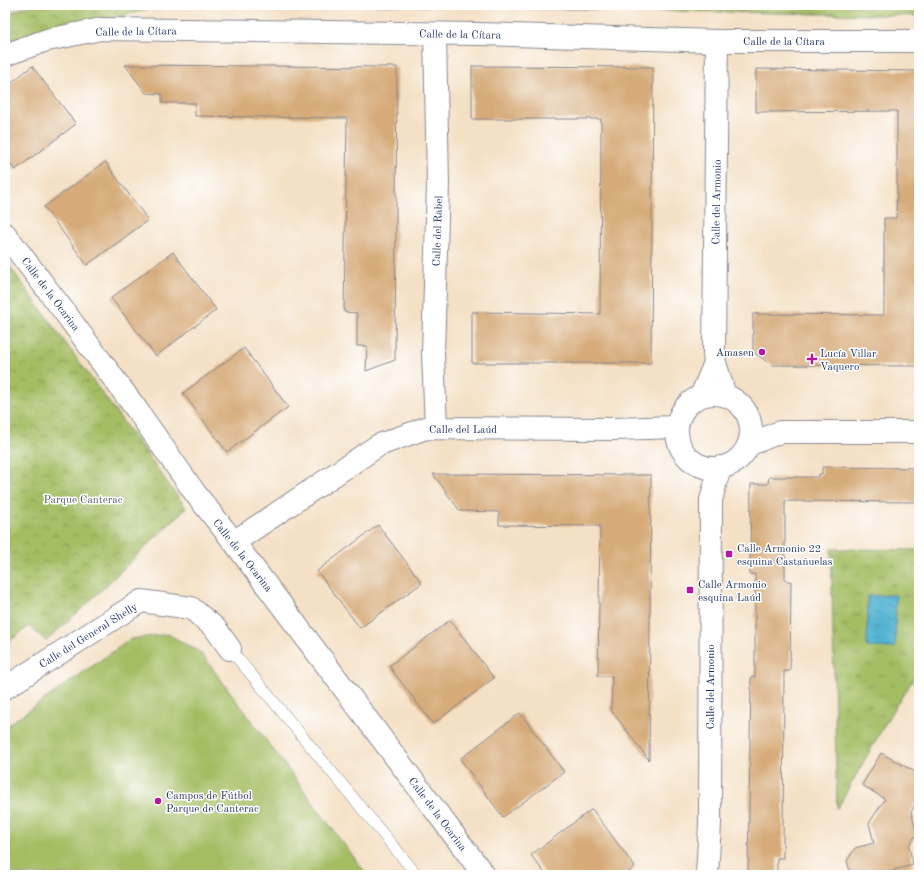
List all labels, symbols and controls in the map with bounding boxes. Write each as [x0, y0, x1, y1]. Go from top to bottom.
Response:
street label: Calle de la Cítara [95, 26, 178, 39]
street label: Calle de la Cítara [419, 29, 502, 42]
street label: Calle de la Cítara [743, 37, 825, 48]
street label: Calle del Armonio [711, 159, 724, 245]
street label: Calle del Rabel [432, 196, 445, 267]
street label: Calle de la Ocarina [19, 256, 81, 334]
marker: Amasen [757, 347, 767, 357]
place label: Amasen [716, 348, 754, 359]
place label: Lucía Villar Vaquero [820, 349, 877, 373]
marker: Lucía Villar Vaquero [807, 354, 817, 364]
street label: Calle del Laúd [429, 425, 497, 436]
park label: Parque Canterac [44, 495, 123, 506]
street label: Calle de la Ocarina [210, 517, 274, 595]
place label: Calle Armonio 22 esquina Castañuelas [737, 544, 833, 568]
marker: Calle Armonio 22 esquina Castañuelas [724, 549, 734, 559]
place label: Calle Armonio esquina Laúd [698, 580, 766, 604]
marker: Calle Armonio esquina Laúd [685, 585, 695, 595]
street label: Calle del General Shelly [38, 601, 140, 671]
street label: Calle del Armonio [706, 644, 717, 730]
street label: Calle de la Ocarina [406, 776, 468, 854]
place label: Campos de Fútbol Parque de Canterac [166, 791, 259, 815]
marker: Campos de Fútbol Parque de Canterac [153, 796, 163, 806]

